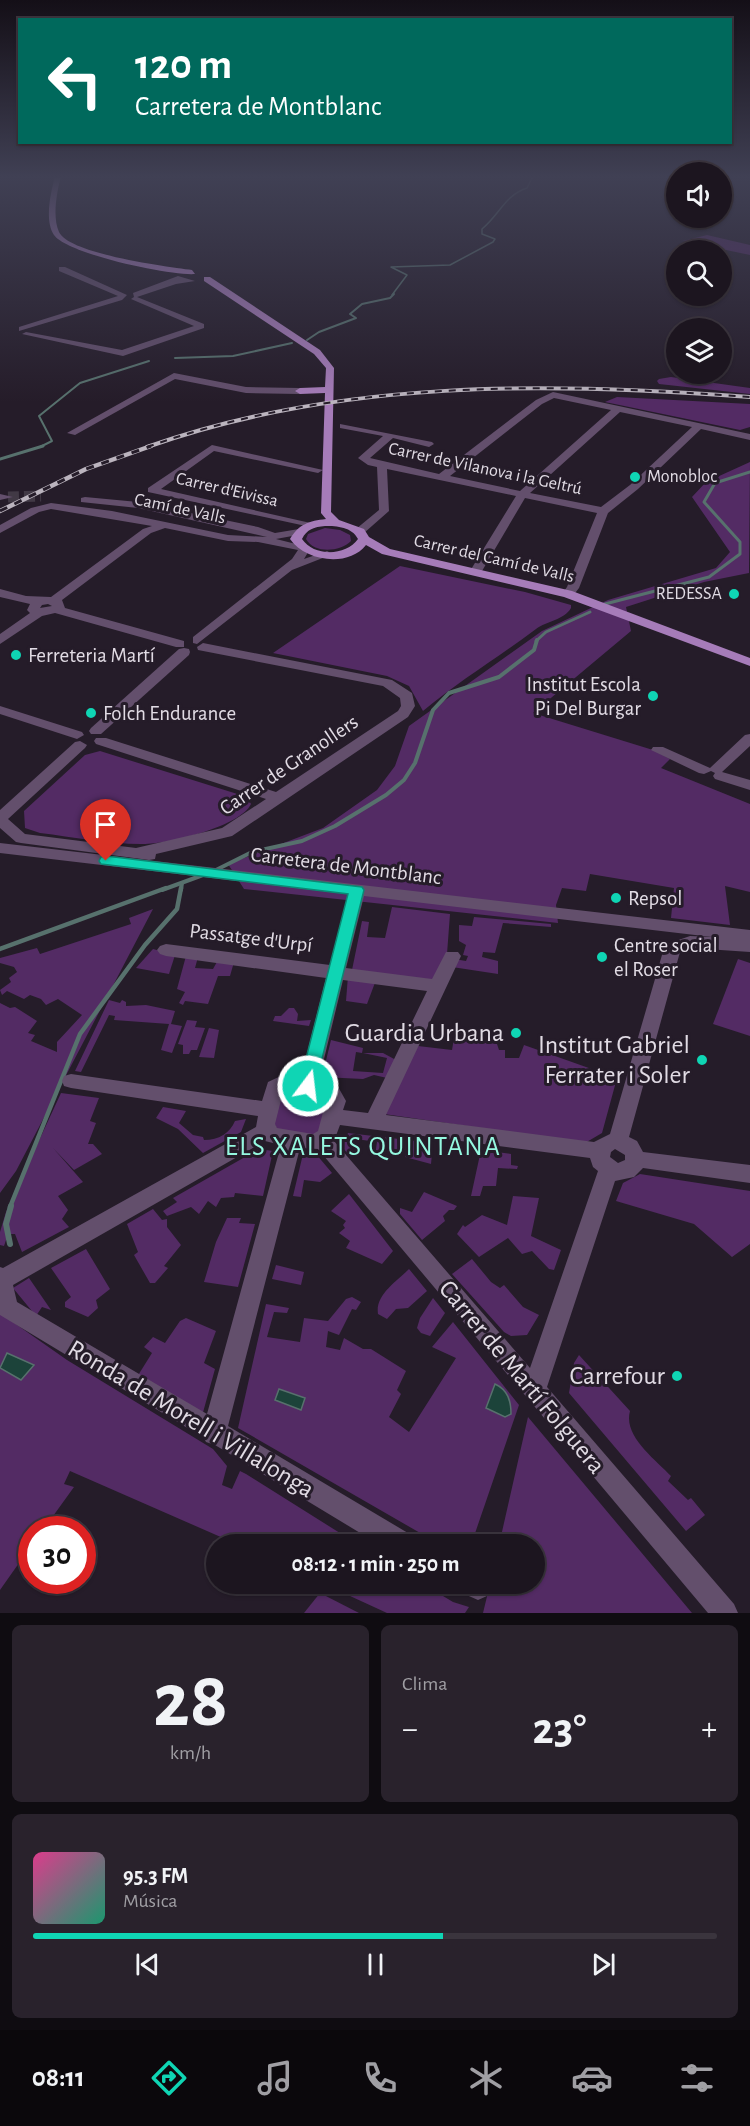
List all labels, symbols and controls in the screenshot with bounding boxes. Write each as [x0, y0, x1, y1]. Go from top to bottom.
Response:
icon: left [36, 42, 114, 120]
text: 120 m [135, 44, 232, 86]
text: Carretera de Montblanc [135, 93, 381, 120]
map controls [666, 162, 732, 384]
button: sound [666, 162, 732, 228]
button: search [666, 240, 732, 306]
button: layers [666, 318, 732, 384]
street label: Carrer de Vilanova i la Geltrú [387, 440, 583, 498]
place label: Monobloc [647, 468, 717, 486]
street label: Carrer d'Eivissa [174, 469, 280, 511]
marker: Monobloc [628, 470, 642, 484]
street label: Camí de Valls [133, 491, 227, 527]
street label: Carrer del Camí de Valls [412, 532, 576, 586]
place label: REDESSA [656, 585, 723, 603]
marker: REDESSA [727, 587, 741, 601]
place label: Ferreteria Martí [28, 645, 156, 666]
marker: Ferreteria Martí [9, 648, 23, 662]
place label: Institut Escola Pi Del Burgar [526, 674, 641, 719]
marker: Institut Escola Pi Del Burgar [646, 689, 660, 703]
place label: Folch Endurance [103, 703, 236, 724]
marker: Folch Endurance [84, 706, 98, 720]
street label: Carrer de Granollers [216, 711, 362, 819]
pin [80, 799, 131, 861]
icon: arrive [89, 808, 122, 841]
street label: Carretera de Montblanc [250, 844, 442, 888]
place label: Repsol [628, 888, 683, 909]
marker: Repsol [609, 891, 623, 905]
street label: Passatge d'Urpí [188, 920, 315, 956]
place label: Centre social el Roser [614, 935, 718, 980]
marker: Centre social el Roser [595, 950, 609, 964]
place label: Guardia Urbana [345, 1020, 504, 1046]
marker: Guardia Urbana [509, 1026, 523, 1040]
place label: Institut Gabriel Ferrater i Soler [538, 1032, 691, 1088]
marker: Institut Gabriel Ferrater i Soler [695, 1053, 709, 1067]
position arrow [276, 1054, 340, 1118]
district label: ELS XALETS QUINTANA [225, 1133, 501, 1161]
street label: Carrer de Martí Folguera [434, 1275, 610, 1479]
street label: Ronda de Morell i Villalonga [63, 1335, 319, 1503]
place label: Carrefour [569, 1363, 666, 1389]
marker: Carrefour [670, 1369, 684, 1383]
speed limit sign: 30 [18, 1516, 96, 1594]
text: 08:12 · 1 min · 250 m [292, 1553, 459, 1575]
text: 28 [153, 1663, 228, 1741]
text: Clima [402, 1674, 447, 1694]
text: 23° [533, 1707, 586, 1752]
text: − [402, 1713, 418, 1746]
text: + [701, 1713, 717, 1746]
text: km/h [170, 1743, 211, 1763]
text: 95.3 FM [123, 1865, 188, 1887]
text: Música [123, 1891, 178, 1911]
icon: previous [131, 1948, 164, 1981]
icon: pause [359, 1948, 392, 1981]
icon: next [587, 1948, 620, 1981]
icon: directions [148, 2057, 190, 2099]
icon: music [254, 2057, 296, 2099]
icon: phone [359, 2057, 401, 2099]
icon: climate [465, 2057, 507, 2099]
icon: car [571, 2057, 613, 2099]
icon: filters [676, 2057, 718, 2099]
text: 08:11 [32, 2064, 85, 2091]

